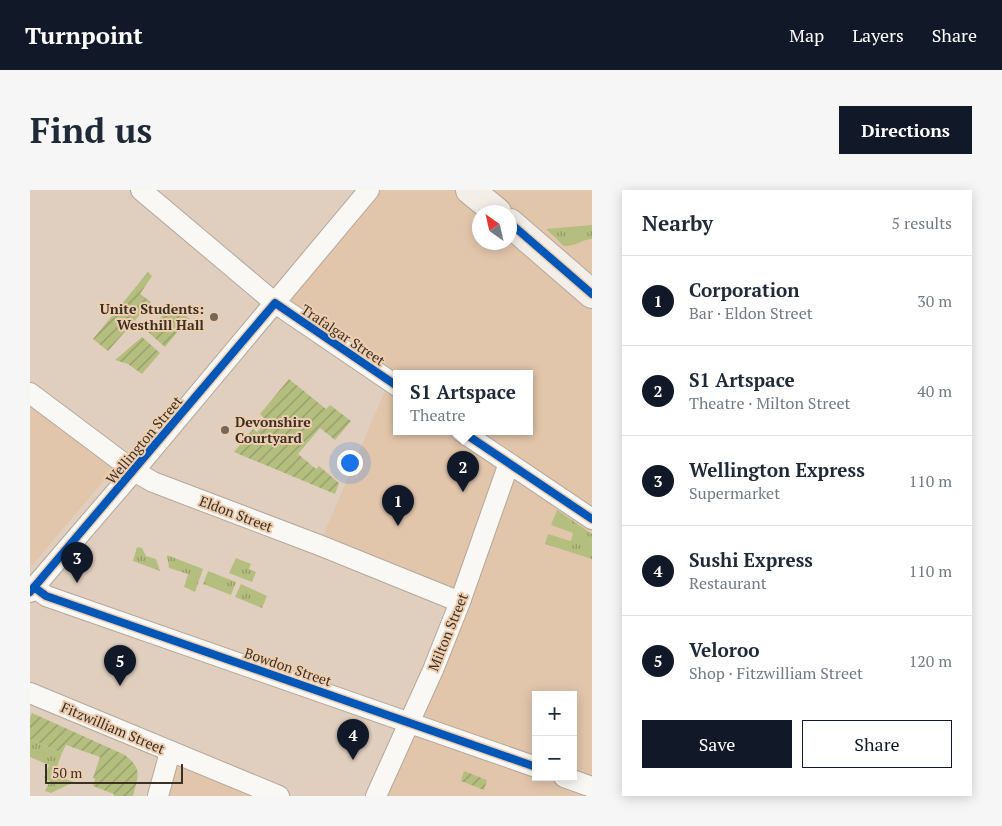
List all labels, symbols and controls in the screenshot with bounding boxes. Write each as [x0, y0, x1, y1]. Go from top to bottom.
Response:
text: Turnpoint [25, 19, 143, 51]
text: Map [789, 23, 824, 47]
text: Layers [852, 23, 904, 47]
text: Share [932, 23, 977, 47]
button: Directions [839, 106, 972, 154]
text: Find us [30, 107, 152, 153]
north arrow [472, 205, 517, 250]
text: Nearby [642, 209, 713, 237]
text: 5 results [892, 212, 952, 234]
text: Corporation [689, 277, 800, 302]
text: 1 [653, 290, 663, 312]
text: 30 m [917, 290, 952, 312]
place label: Unite Students: Westhill Hall [100, 299, 204, 334]
street label: Trafalgar Street [298, 299, 390, 370]
text: Bar · Eldon Street [689, 302, 813, 324]
marker: Unite Students: Westhill Hall [208, 311, 220, 323]
text: S1 Artspace [689, 367, 795, 392]
popup [393, 370, 533, 435]
text: S1 Artspace [410, 379, 516, 404]
text: 2 [653, 380, 663, 402]
text: 40 m [917, 380, 952, 402]
street label: Wellington Street [101, 391, 187, 488]
text: Theatre · Milton Street [689, 392, 851, 414]
text: Theatre [410, 404, 466, 426]
place label: Devonshire Courtyard [235, 412, 311, 447]
marker: Devonshire Courtyard [219, 424, 231, 436]
your location [337, 450, 363, 476]
pin: 2 [447, 451, 479, 492]
text: Wellington Express [689, 457, 865, 482]
text: 3 [653, 470, 663, 492]
text: 110 m [909, 470, 952, 492]
text: Supermarket [689, 482, 780, 504]
pin: 1 [382, 485, 414, 526]
street label: Eldon Street [197, 491, 276, 536]
pin: 3 [61, 542, 93, 583]
text: Sushi Express [689, 547, 813, 572]
text: 4 [653, 560, 663, 582]
text: 110 m [909, 560, 952, 582]
text: Restaurant [689, 572, 767, 594]
street label: Milton Street [423, 589, 472, 674]
text: Veloroo [689, 637, 760, 662]
street label: Bowdon Street [242, 643, 335, 691]
pin: 5 [104, 645, 136, 686]
text: 5 [653, 650, 663, 672]
text: 120 m [909, 650, 952, 672]
text: Shop · Fitzwilliam Street [689, 662, 863, 684]
map controls [532, 691, 577, 781]
button: + [532, 691, 577, 736]
street label: Fitzwilliam Street [59, 697, 169, 758]
pin: 4 [337, 719, 369, 760]
button: Save [642, 720, 792, 768]
button: Share [802, 720, 952, 768]
button: − [532, 736, 577, 781]
scale bar [45, 761, 182, 784]
text: 50 m [52, 763, 82, 782]

